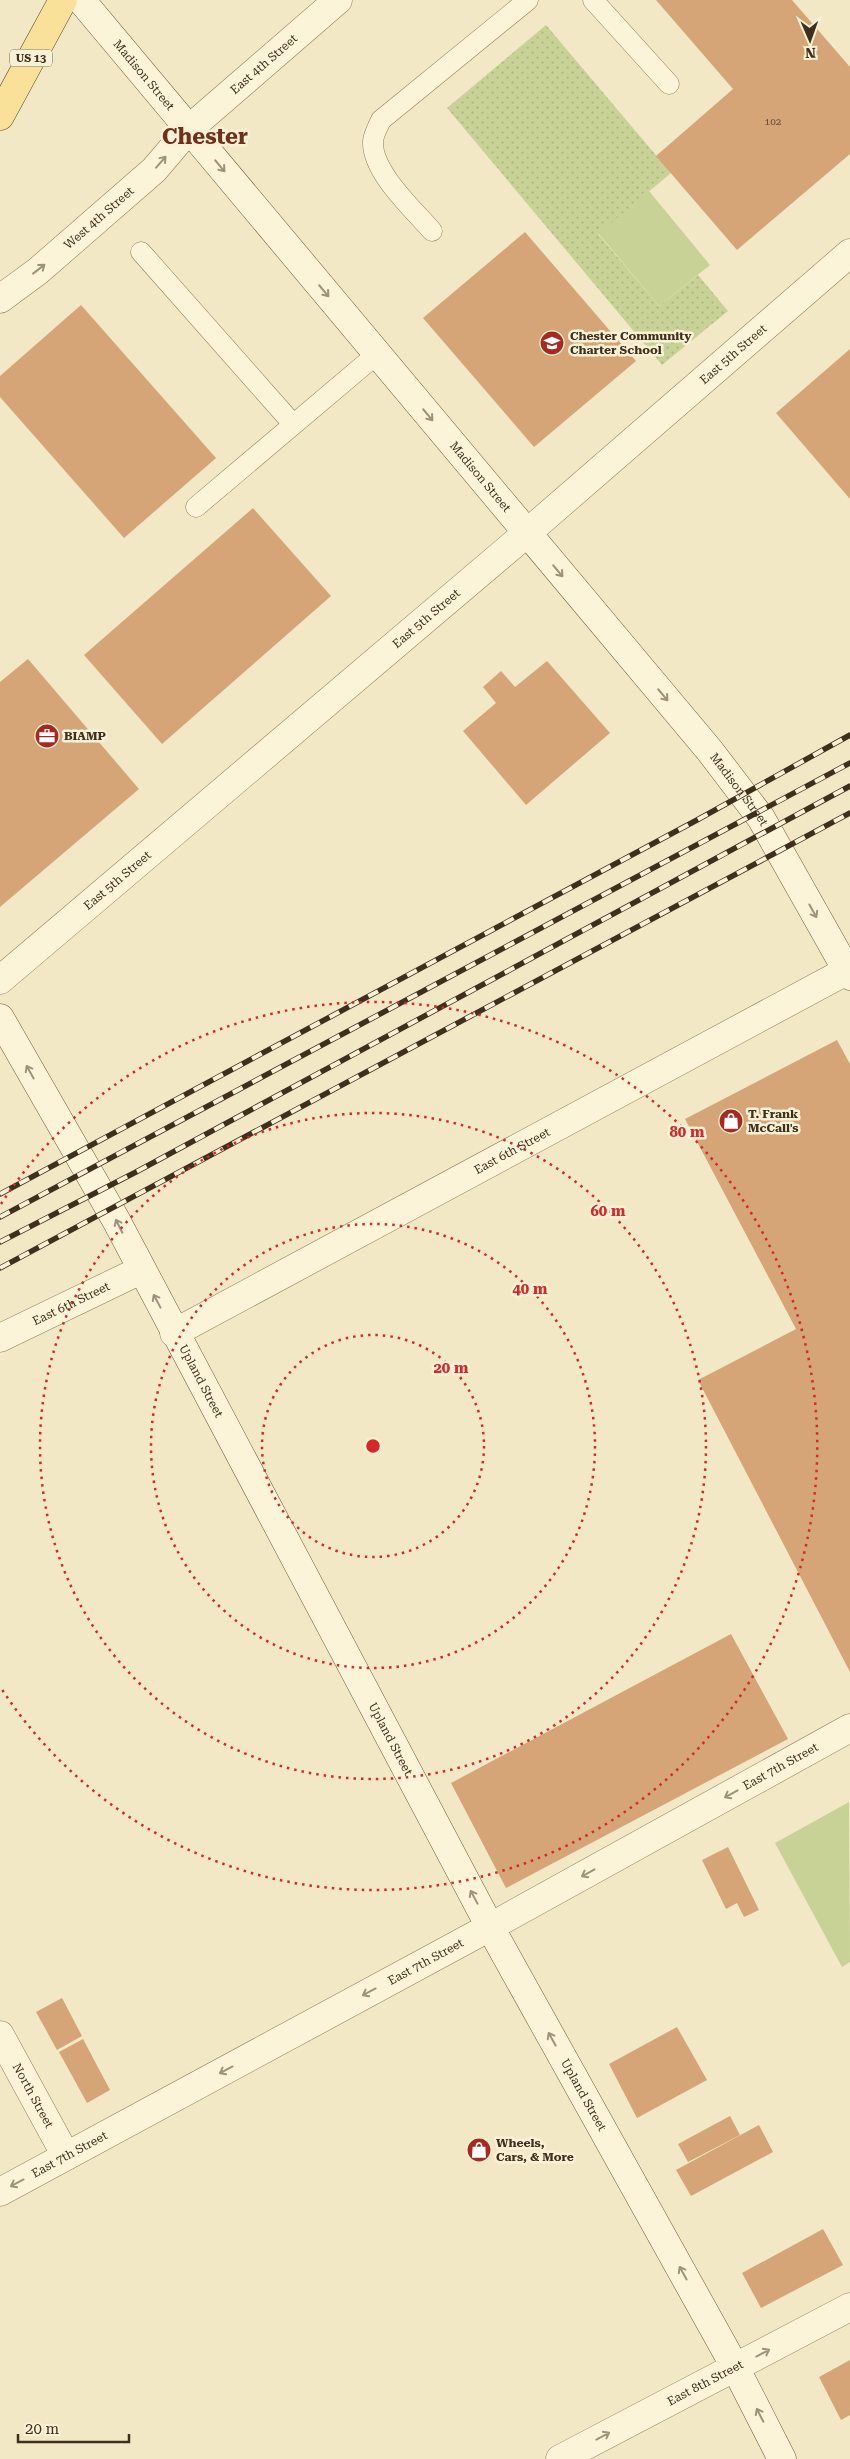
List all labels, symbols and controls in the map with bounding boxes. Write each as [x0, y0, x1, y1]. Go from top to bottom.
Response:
north arrow [785, 15, 835, 65]
street label: East 4th Street [228, 31, 301, 97]
street label: Madison Street [110, 37, 178, 114]
text: N [805, 45, 816, 61]
road number: US 13 [10, 49, 52, 66]
house number: 102 [765, 116, 782, 127]
district label: Chester [162, 124, 248, 149]
one-way arrow [155, 156, 167, 169]
one-way arrow [214, 159, 225, 172]
street label: West 4th Street [61, 183, 137, 252]
one-way arrow [32, 264, 45, 275]
one-way arrow [318, 284, 330, 297]
street label: East 5th Street [697, 321, 770, 387]
place label: Chester Community Charter School [570, 329, 692, 357]
school or university icon: Chester Community Charter School [539, 330, 565, 356]
one-way arrow [423, 409, 434, 422]
street label: Madison Street [447, 439, 514, 515]
one-way arrow [553, 564, 564, 577]
street label: East 5th Street [390, 586, 463, 651]
one-way arrow [657, 688, 668, 701]
office icon: BIAMP [34, 723, 60, 749]
place label: BIAMP [64, 729, 107, 743]
street label: Madison Street [707, 750, 771, 829]
street label: East 5th Street [81, 848, 154, 913]
one-way arrow [809, 903, 819, 918]
one-way arrow [25, 1065, 34, 1080]
place label: T. Frank McCall's [748, 1107, 799, 1135]
shop icon: T. Frank McCall's [718, 1108, 744, 1134]
text: 80 m [669, 1123, 705, 1141]
street label: East 6th Street [472, 1125, 553, 1177]
text: 60 m [590, 1202, 626, 1220]
one-way arrow [114, 1219, 123, 1234]
street label: East 6th Street [30, 1279, 112, 1328]
text: 40 m [512, 1280, 548, 1298]
one-way arrow [152, 1294, 161, 1309]
street label: Upland Street [176, 1342, 226, 1420]
text: 20 m [433, 1359, 469, 1377]
centre of rings [364, 1437, 382, 1455]
street label: Upland Street [366, 1700, 416, 1778]
street label: East 7th Street [740, 1740, 821, 1793]
one-way arrow [723, 1789, 738, 1799]
one-way arrow [582, 1868, 596, 1878]
one-way arrow [469, 1890, 478, 1905]
street label: East 7th Street [385, 1935, 466, 1988]
one-way arrow [362, 1988, 377, 1998]
one-way arrow [547, 2032, 556, 2047]
street label: Upland Street [558, 2056, 609, 2134]
street label: North Street [10, 2061, 57, 2131]
one-way arrow [219, 2066, 234, 2075]
street label: East 7th Street [29, 2128, 110, 2181]
place label: Wheels, Cars, & More [496, 2136, 574, 2164]
shop icon: Wheels, Cars, & More [466, 2137, 492, 2163]
one-way arrow [11, 2178, 25, 2188]
one-way arrow [677, 2266, 687, 2280]
one-way arrow [755, 2348, 770, 2358]
street label: East 8th Street [665, 2357, 746, 2409]
one-way arrow [755, 2408, 765, 2423]
scale bar [18, 2412, 129, 2444]
text: 20 m [25, 2420, 60, 2438]
one-way arrow [595, 2431, 610, 2440]

